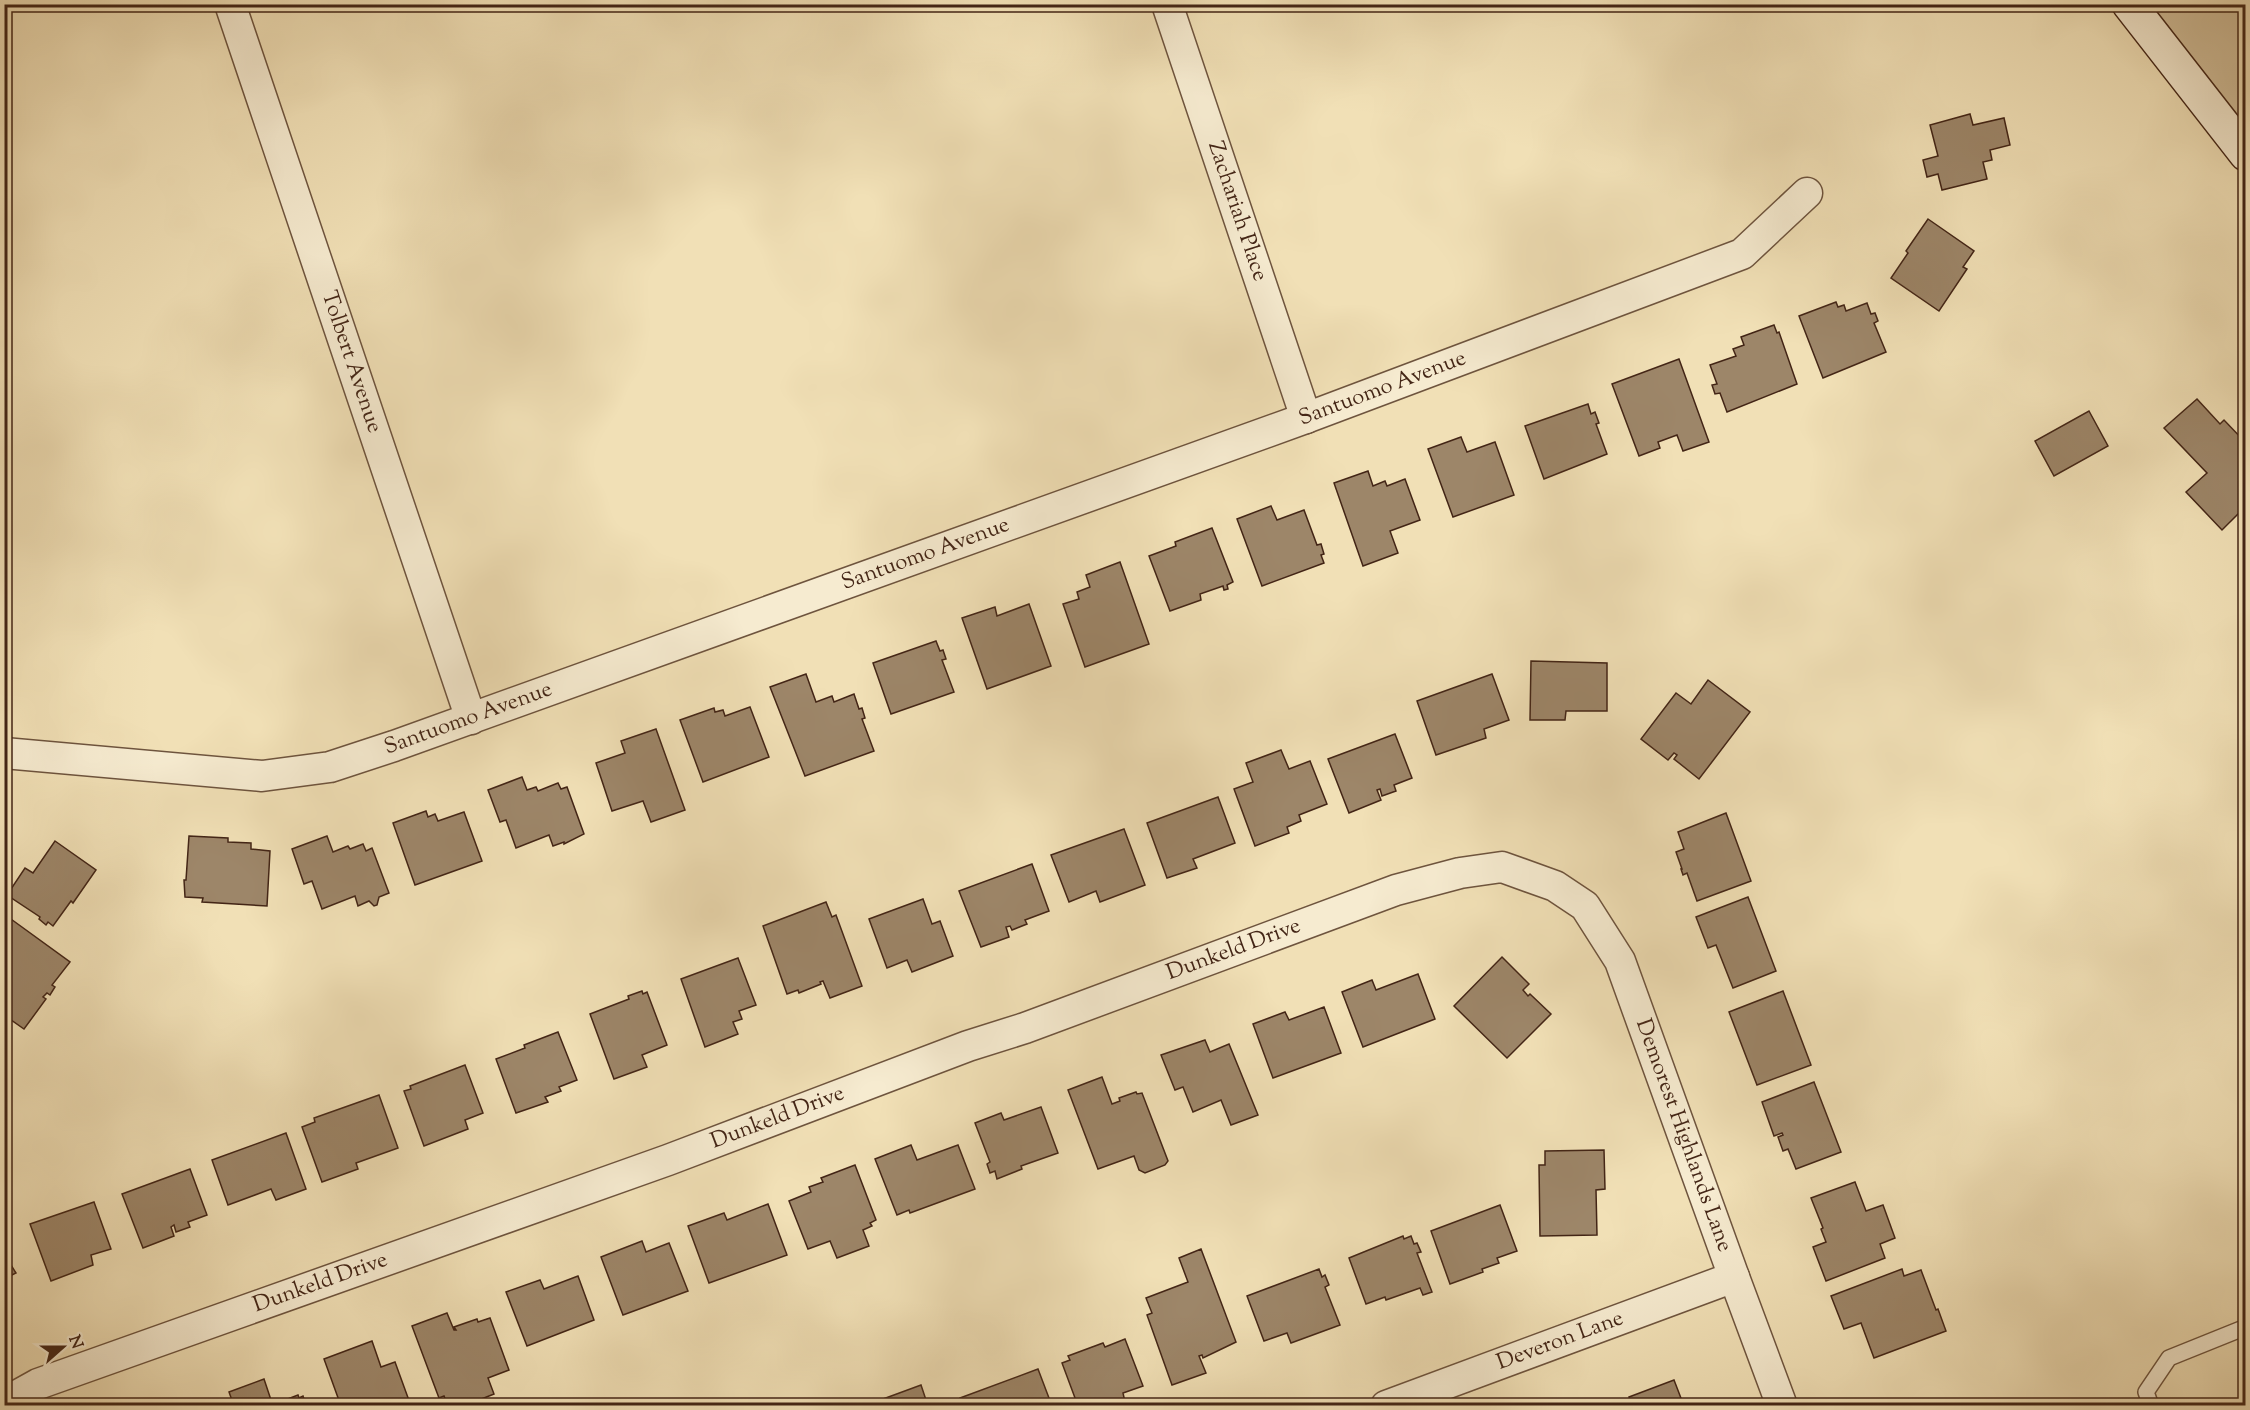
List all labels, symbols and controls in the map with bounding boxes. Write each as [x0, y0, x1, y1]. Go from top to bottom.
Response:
street label: Zachariah Place [1198, 137, 1275, 286]
street label: Tolbert Avenue [312, 287, 390, 438]
street label: Santuomo Avenue [1294, 343, 1471, 435]
street label: Santuomo Avenue [837, 510, 1014, 600]
street label: Santuomo Avenue [380, 674, 557, 764]
street label: Dunkeld Drive [1162, 911, 1305, 990]
street label: Demorest Highlands Lane [1626, 1015, 1740, 1257]
street label: Dunkeld Drive [706, 1078, 849, 1158]
street label: Dunkeld Drive [249, 1245, 392, 1322]
street label: Deveron Lane [1492, 1303, 1628, 1379]
north arrow [33, 1317, 93, 1377]
text: N [62, 1332, 88, 1353]

